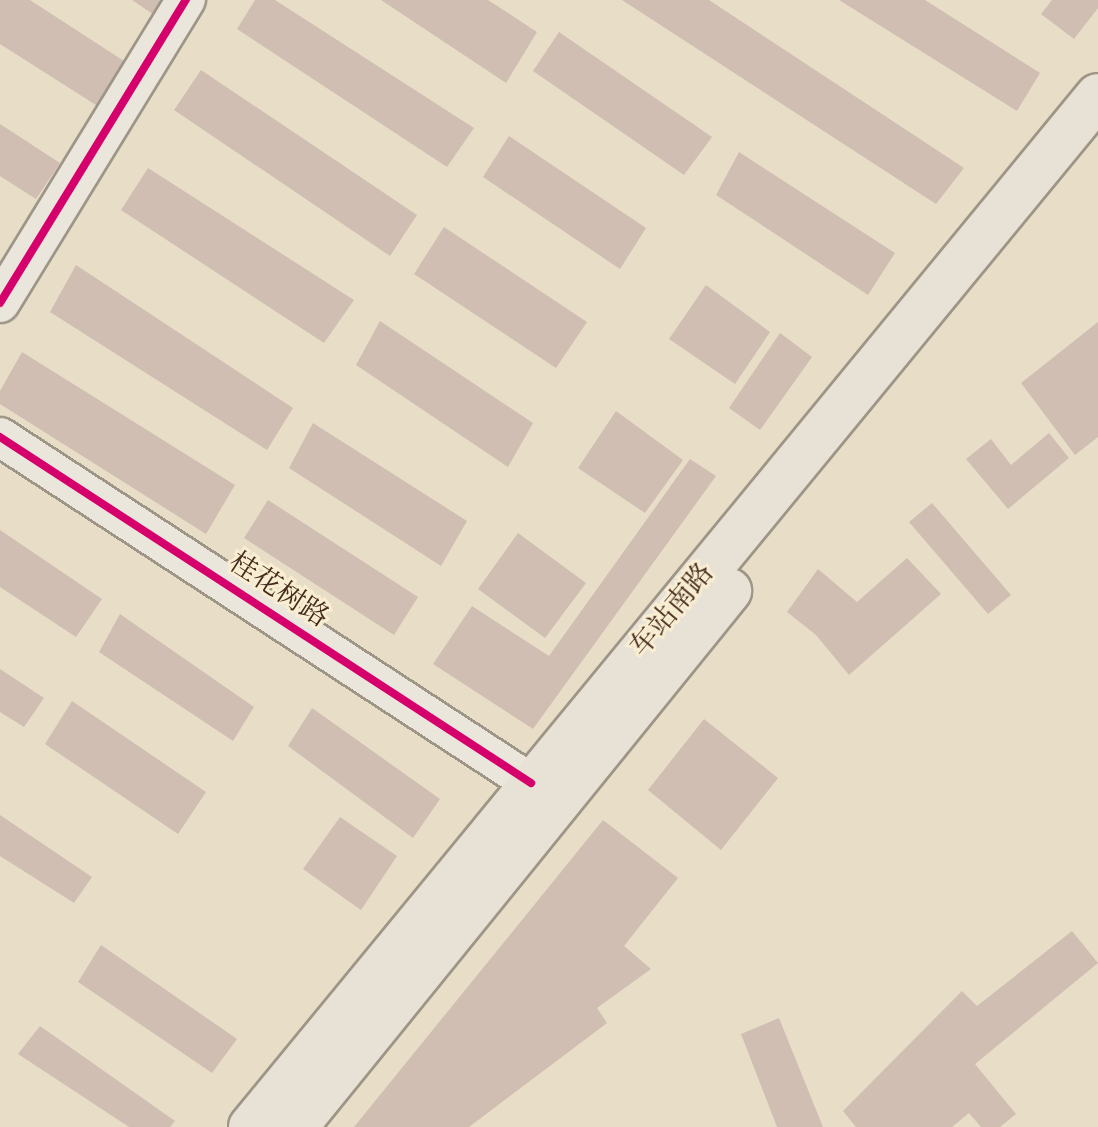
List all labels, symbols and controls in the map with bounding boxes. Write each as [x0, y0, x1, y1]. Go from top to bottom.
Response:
street label: 桂花树路 [222, 546, 334, 636]
street label: 车站南路 [624, 557, 722, 665]

